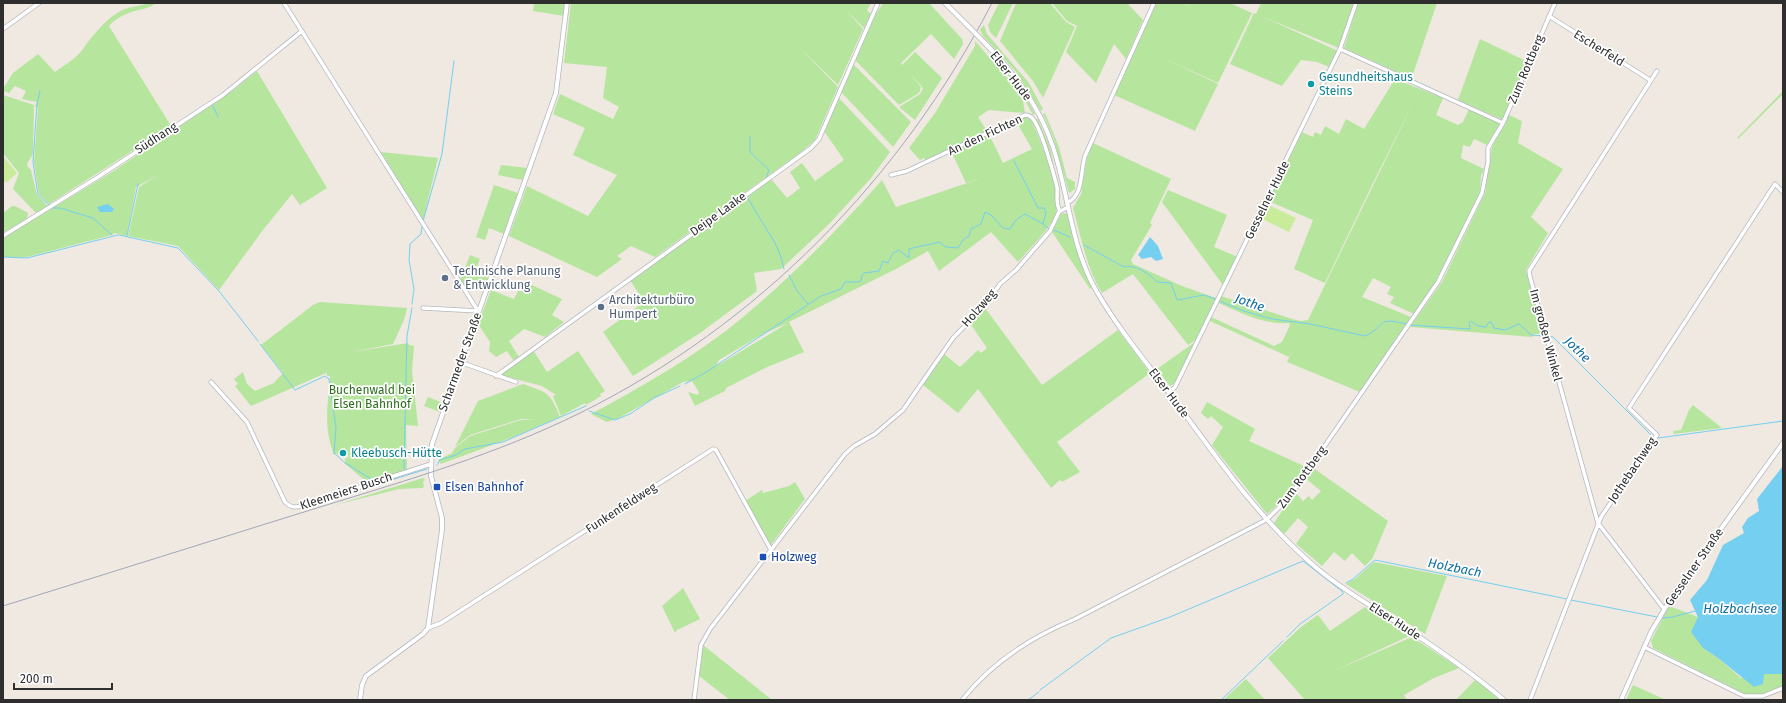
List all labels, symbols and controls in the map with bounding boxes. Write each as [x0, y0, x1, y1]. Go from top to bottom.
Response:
street label: Escherfeld [1571, 27, 1627, 69]
street label: Zum Rottberg [1505, 32, 1547, 106]
street label: Elser Hude [987, 49, 1035, 103]
place label: Gesundheitshaus Steins [1319, 70, 1413, 98]
marker: Gesundheitshaus Steins [1306, 79, 1316, 89]
street label: An den Fichten [946, 112, 1024, 158]
street label: Südhang [132, 119, 180, 157]
street label: Gesselner Hude [1242, 159, 1292, 241]
street label: Deipe Laake [687, 189, 749, 239]
place label: Technische Planung & Entwicklung [453, 264, 561, 292]
marker: Technische Planung & Entwicklung [440, 273, 450, 283]
street label: Holzweg [959, 286, 1000, 330]
street label: Im großen Winkel [1527, 287, 1565, 383]
water label: Jothe [1232, 290, 1267, 315]
place label: Architekturbüro Humpert [609, 293, 694, 321]
marker: Architekturbüro Humpert [596, 302, 606, 312]
street label: Scharmeder Straße [436, 311, 484, 413]
water label: Jothe [1561, 333, 1594, 365]
street label: Elser Hude [1146, 365, 1192, 421]
park label: Buchenwald bei Elsen Bahnhof [329, 383, 415, 411]
street label: Jothebachweg [1605, 434, 1660, 506]
street label: Zum Rottberg [1275, 443, 1330, 511]
place label: Kleebusch-Hütte [351, 446, 442, 460]
marker: Kleebusch-Hütte [338, 448, 348, 458]
street label: Kleemeiers Busch [298, 469, 394, 513]
place label: Elsen Bahnhof [445, 480, 524, 494]
street label: Funkenfeldweg [583, 480, 660, 536]
marker: Elsen Bahnhof [432, 482, 442, 492]
street label: Gesselner Straße [1662, 525, 1726, 609]
place label: Holzweg [771, 550, 817, 564]
marker: Holzweg [758, 552, 768, 562]
water label: Holzbach [1427, 555, 1483, 580]
street label: Elser Hude [1367, 599, 1423, 643]
water label: Holzbachsee [1703, 601, 1777, 616]
scale bar [14, 665, 112, 691]
text: 200 m [20, 672, 53, 686]

